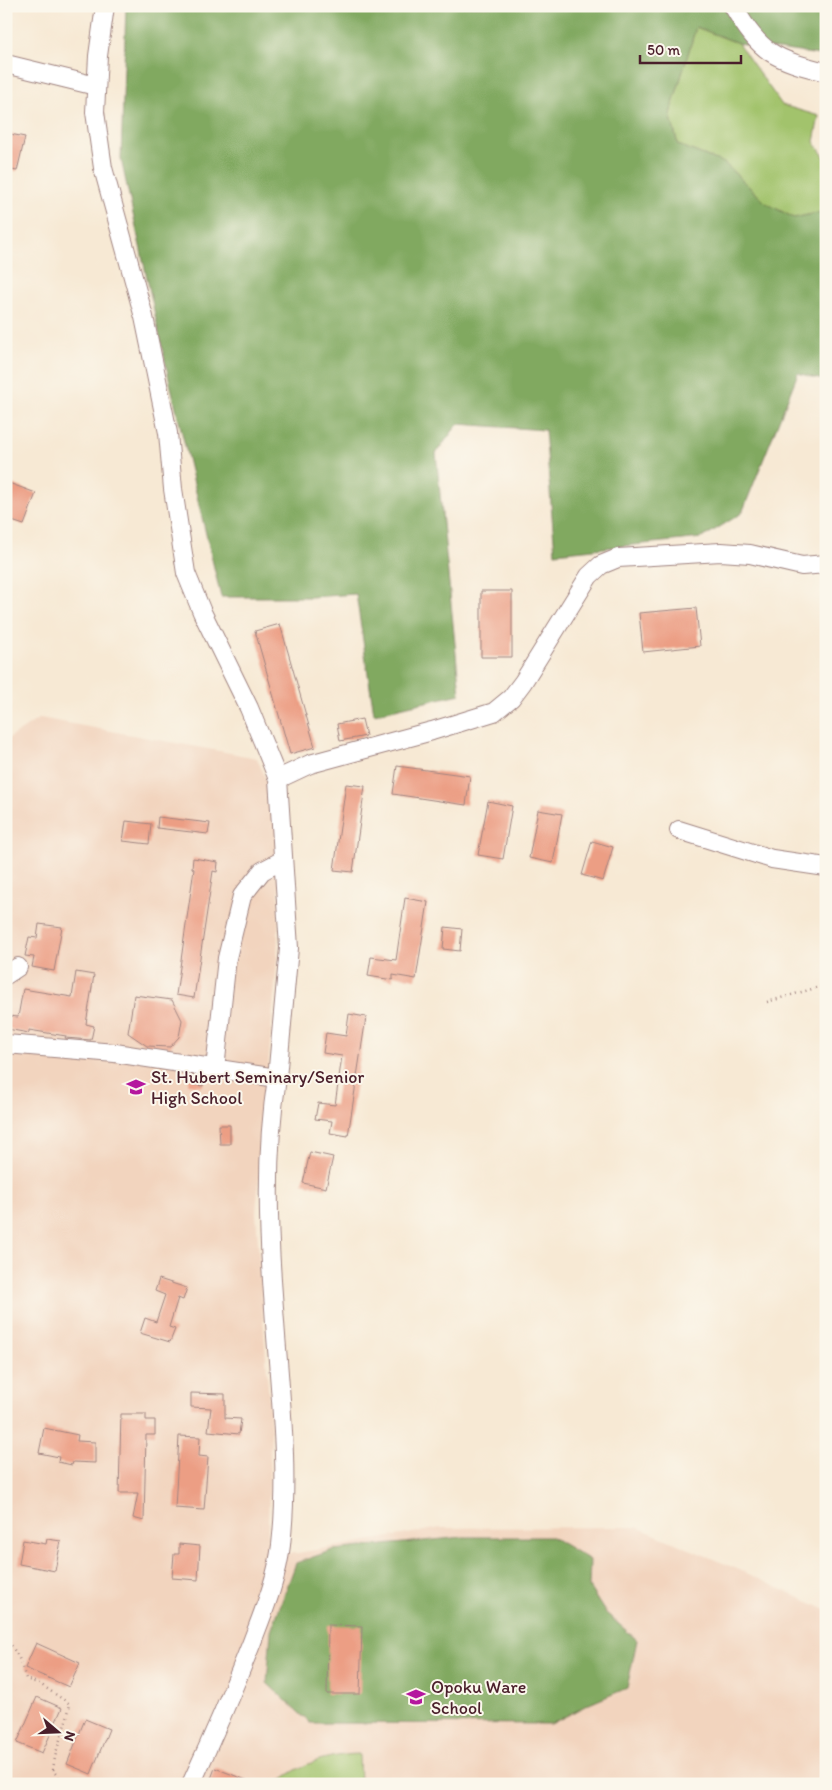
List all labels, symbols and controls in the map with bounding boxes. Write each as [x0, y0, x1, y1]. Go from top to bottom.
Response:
scale bar [640, 32, 741, 64]
text: 50 m [647, 41, 680, 59]
place label: St. Hubert Seminary/Senior High School [151, 1066, 364, 1109]
school or university icon: St. Hubert Seminary/Senior High School [125, 1076, 147, 1098]
place label: Opoku Ware School [431, 1676, 526, 1719]
school or university icon: Opoku Ware School [405, 1686, 427, 1708]
north arrow [32, 1708, 82, 1758]
text: N [60, 1729, 79, 1743]

